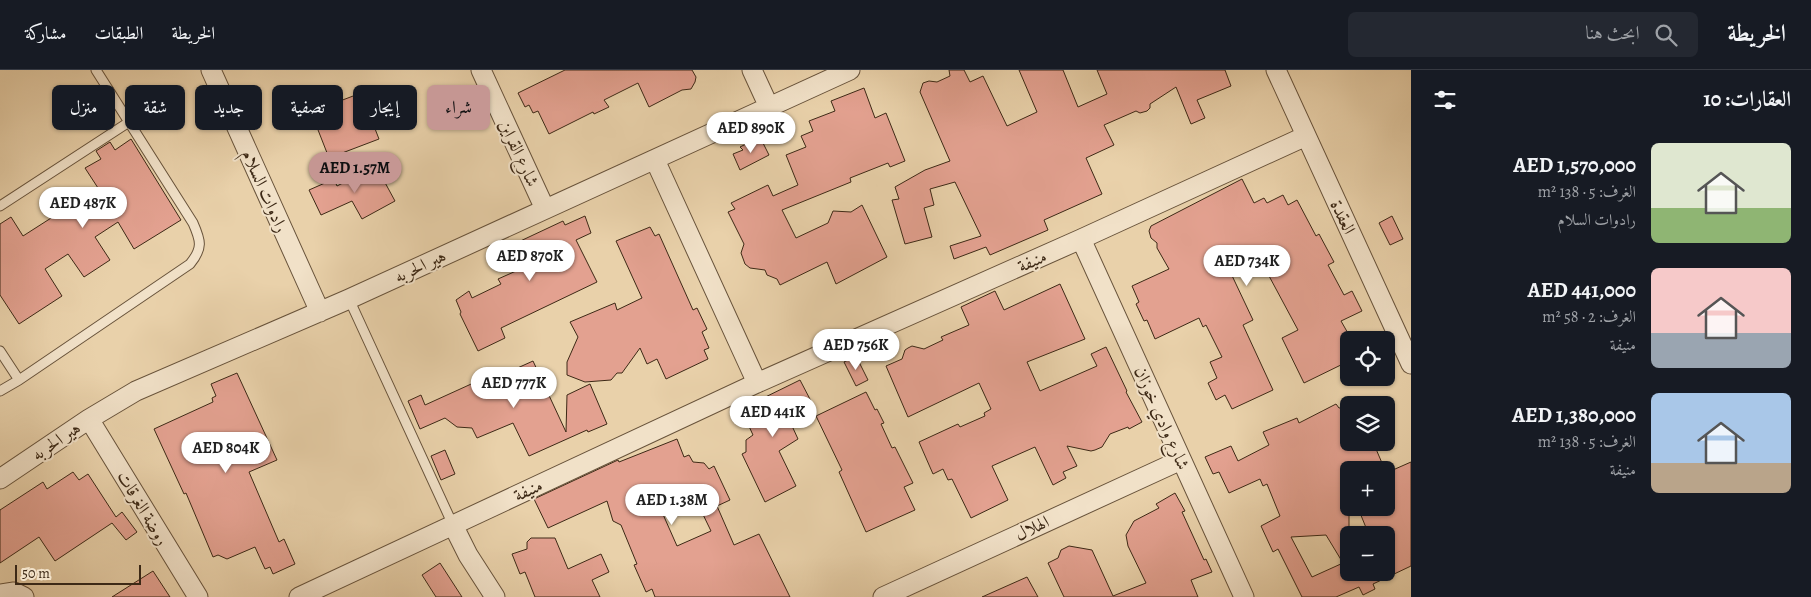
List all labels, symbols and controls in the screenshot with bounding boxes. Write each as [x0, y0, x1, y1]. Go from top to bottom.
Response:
search box [1348, 12, 1698, 57]
text: الخريطة [1728, 17, 1786, 49]
text: ابحث هنا [1585, 20, 1640, 46]
text: مشاركة [25, 21, 66, 45]
text: الطبقات [94, 21, 143, 45]
text: الخريطة [171, 21, 215, 45]
icon: search [1652, 21, 1680, 49]
chip: منزل [52, 85, 115, 130]
chip: شقة [125, 85, 185, 130]
chip: جديد [195, 85, 262, 130]
chip: تصفية [272, 85, 343, 130]
chip: إيجار [353, 85, 417, 130]
chip: شراء [427, 85, 490, 130]
text: العقارات: 10 [1703, 85, 1791, 113]
icon: filters [1431, 86, 1459, 114]
pin: AED 890K [699, 112, 803, 154]
street label: شارع القراين [490, 116, 545, 192]
text: AED 890K [717, 117, 785, 139]
street label: رادوات السلام [232, 146, 294, 238]
text: AED 1,570,000 [1513, 151, 1636, 179]
pin: AED 1.57M [298, 152, 412, 194]
text: AED 1.57M [320, 157, 390, 179]
icon: home [1691, 163, 1751, 223]
text: الغرف: 5 · 138 m² [1538, 181, 1636, 203]
pin: AED 487K [31, 186, 135, 229]
text: AED 487K [50, 192, 116, 214]
street label: العقدة [1325, 196, 1361, 238]
text: رادوات السلام [1557, 209, 1636, 231]
pin: AED 870K [478, 240, 582, 282]
street label: هير الحربه [390, 244, 450, 288]
street label: منيفة [1014, 244, 1050, 278]
pin: AED 734K [1195, 244, 1299, 287]
text: AED 870K [497, 245, 563, 267]
text: AED 734K [1214, 250, 1280, 272]
text: AED 441,000 [1528, 276, 1636, 304]
icon: home [1691, 288, 1751, 348]
text: الغرف: 2 · 58 m² [1542, 306, 1636, 328]
pin: AED 756K [804, 328, 908, 371]
map controls [1340, 331, 1395, 581]
button: locate [1340, 331, 1395, 386]
text: AED 756K [823, 334, 889, 356]
text: منيفة [1610, 334, 1636, 356]
street label: شارع وادي خوزان [1126, 363, 1195, 475]
pin: AED 777K [462, 366, 566, 409]
text: AED 777K [482, 372, 546, 394]
pin: AED 441K [721, 396, 825, 438]
button: layers [1340, 396, 1395, 451]
text: AED 441K [741, 401, 805, 423]
text: AED 1,380,000 [1512, 401, 1636, 429]
icon: home [1691, 413, 1751, 473]
street label: هير الحربه [27, 416, 85, 466]
text: الغرف: 5 · 138 m² [1538, 431, 1636, 453]
pin: AED 804K [174, 432, 278, 474]
text: AED 804K [192, 437, 260, 459]
text: منيفة [1610, 459, 1636, 481]
button: + [1340, 461, 1395, 516]
street label: روضة الغرقات [111, 466, 175, 550]
street label: منيفة [510, 473, 546, 507]
pin: AED 1.38M [615, 484, 729, 526]
text: AED 1.38M [636, 489, 708, 511]
street label: الهلال [1011, 510, 1053, 546]
button: − [1340, 526, 1395, 581]
scale bar [15, 562, 141, 585]
text: 50 m [22, 564, 50, 583]

